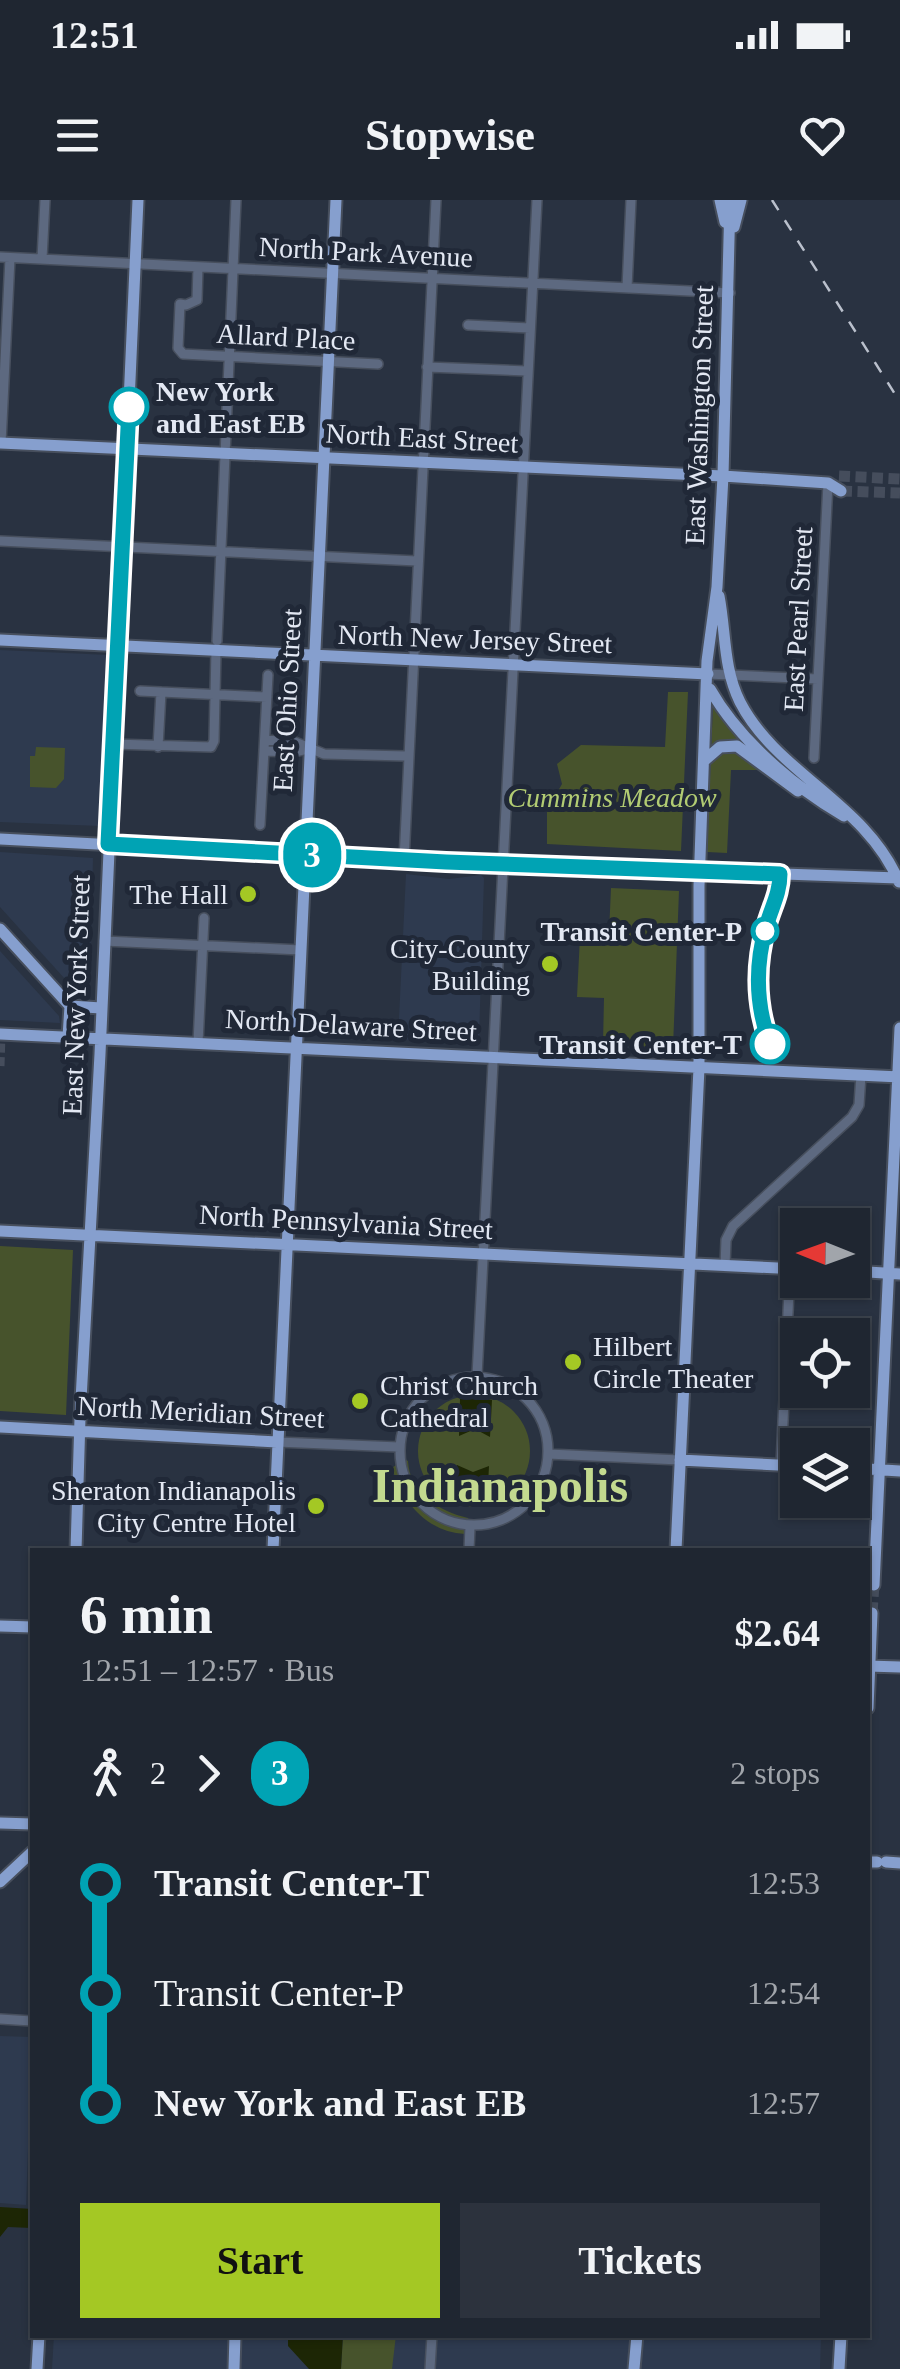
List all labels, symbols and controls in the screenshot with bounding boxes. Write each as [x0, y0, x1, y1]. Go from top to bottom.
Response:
text: 12:51 [50, 14, 139, 56]
icon: menu [50, 108, 105, 163]
icon: heart [795, 108, 850, 163]
text: Stopwise [365, 110, 535, 160]
street label: North Park Avenue [258, 231, 474, 273]
street label: East Washington Street [679, 284, 719, 546]
street label: Allard Place [216, 318, 356, 356]
place label: New York and East EB [156, 376, 305, 439]
marker: New York and East EB [110, 388, 148, 426]
street label: North East Street [325, 417, 519, 459]
street label: East Pearl Street [778, 526, 818, 712]
street label: East Ohio Street [267, 607, 307, 792]
street label: North New Jersey Street [337, 619, 613, 659]
park label: Cummins Meadow [507, 782, 717, 813]
line badge: 3 [280, 822, 344, 888]
text: 3 [303, 836, 321, 875]
street label: East New York Street [56, 874, 96, 1116]
place label: The Hall [129, 879, 228, 910]
marker: The Hall [237, 883, 259, 905]
place label: Transit Center-P [541, 916, 742, 947]
marker: Transit Center-P [752, 918, 778, 944]
place label: City-County Building [390, 933, 530, 996]
marker: City-County Building [539, 953, 561, 975]
street label: North Delaware Street [224, 1003, 478, 1047]
marker: Transit Center-T [751, 1025, 789, 1063]
place label: Transit Center-T [539, 1029, 742, 1060]
street label: North Pennsylvania Street [198, 1199, 494, 1245]
north arrow [780, 1208, 870, 1298]
map controls [780, 1208, 870, 1518]
button: locate [780, 1318, 870, 1408]
place label: Hilbert Circle Theater [593, 1331, 754, 1394]
marker: Hilbert Circle Theater [562, 1351, 584, 1373]
place label: Christ Church Cathedral [380, 1370, 538, 1433]
street label: North Meridian Street [77, 1390, 325, 1434]
marker: Christ Church Cathedral [349, 1390, 371, 1412]
button: layers [780, 1428, 870, 1518]
district label: Indianapolis [372, 1459, 628, 1512]
place label: Sheraton Indianapolis City Centre Hotel [51, 1475, 296, 1538]
marker: Sheraton Indianapolis City Centre Hotel [305, 1495, 327, 1517]
text: 6 min [80, 1584, 213, 1645]
text: $2.64 [735, 1612, 820, 1654]
text: 12:51 – 12:57 · Bus [80, 1652, 334, 1688]
icon: walk [80, 1746, 135, 1801]
icon: forward [181, 1746, 236, 1801]
text: 3 [271, 1754, 289, 1793]
text: 2 [150, 1755, 166, 1791]
text: 2 stops [730, 1755, 820, 1791]
text: Transit Center-T [154, 1862, 429, 1904]
text: 12:53 [747, 1865, 820, 1901]
text: Transit Center-P [154, 1972, 404, 2014]
text: 12:54 [747, 1975, 820, 2011]
text: New York and East EB [154, 2082, 526, 2124]
text: 12:57 [747, 2085, 820, 2121]
button: Start [80, 2203, 440, 2318]
button: Tickets [460, 2203, 820, 2318]

